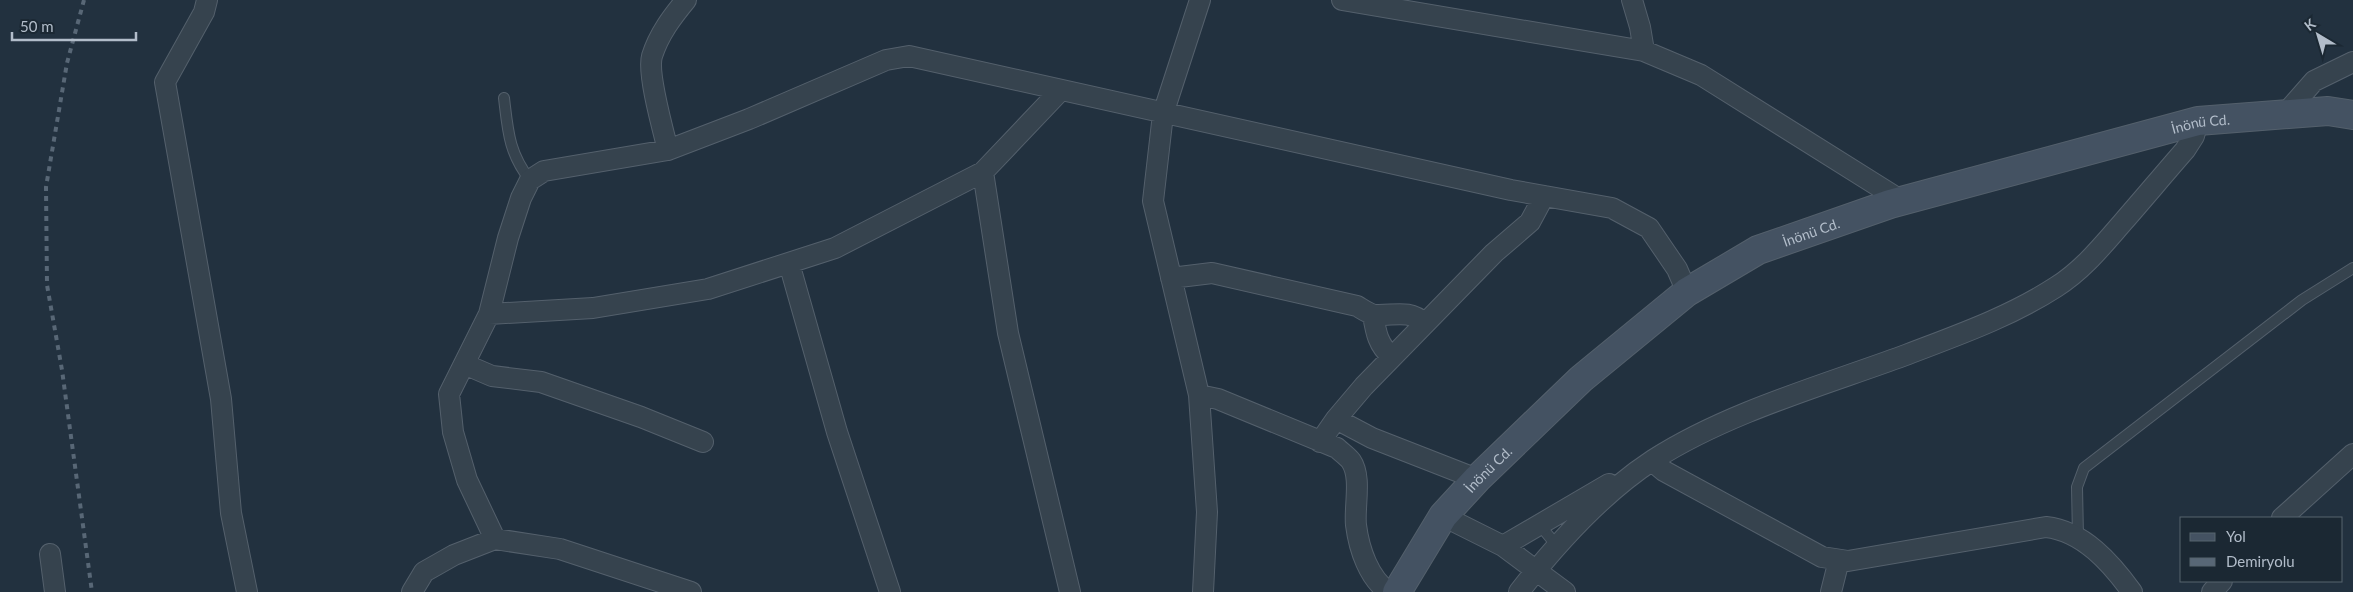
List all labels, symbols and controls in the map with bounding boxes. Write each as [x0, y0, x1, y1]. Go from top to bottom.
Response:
scale bar [12, 10, 136, 42]
north arrow [2293, 10, 2343, 60]
text: K [2301, 14, 2319, 34]
text: 50 m [20, 17, 54, 35]
street label: İnönü Cd. [2169, 110, 2230, 136]
street label: İnönü Cd. [1780, 214, 1842, 249]
street label: İnönü Cd. [1461, 442, 1515, 496]
legend [2180, 517, 2343, 582]
text: Yol [2226, 527, 2246, 545]
text: Demiryolu [2226, 552, 2295, 570]

